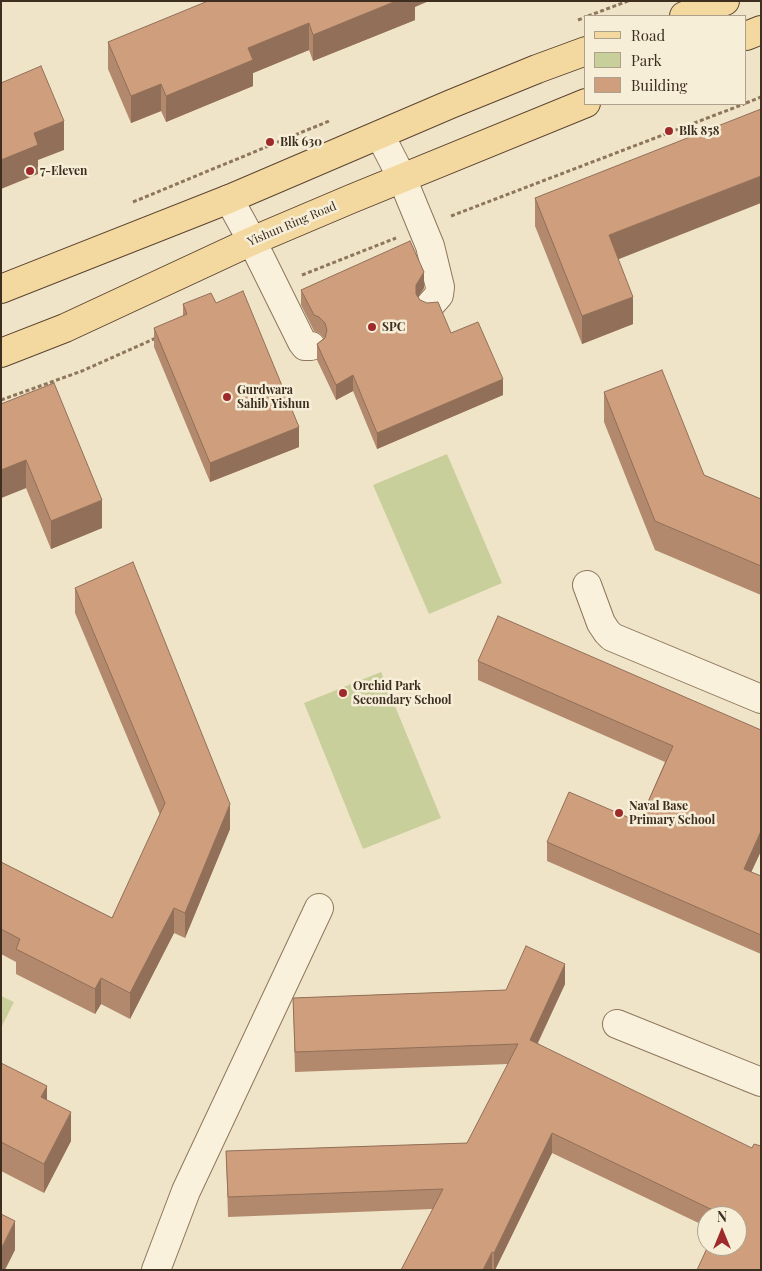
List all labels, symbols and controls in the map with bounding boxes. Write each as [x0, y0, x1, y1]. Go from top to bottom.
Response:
legend [584, 15, 747, 105]
text: Road [631, 25, 665, 45]
text: Park [631, 50, 662, 70]
text: Building [631, 75, 687, 95]
place label: Blk 858 [679, 124, 720, 138]
marker: Blk 858 [663, 125, 675, 137]
place label: Blk 630 [280, 135, 322, 149]
marker: Blk 630 [264, 136, 276, 148]
place label: 7-Eleven [40, 164, 87, 178]
marker: 7-Eleven [24, 165, 36, 177]
street label: Yishun Ring Road [246, 199, 338, 249]
place label: SPC [382, 320, 405, 334]
marker: SPC [366, 321, 378, 333]
place label: Gurdwara Sahib Yishun [237, 383, 310, 411]
marker: Gurdwara Sahib Yishun [221, 391, 233, 403]
place label: Orchid Park Secondary School [353, 679, 452, 707]
marker: Orchid Park Secondary School [337, 687, 349, 699]
place label: Naval Base Primary School [629, 799, 715, 827]
marker: Naval Base Primary School [613, 807, 625, 819]
north arrow [697, 1206, 747, 1256]
text: N [717, 1207, 727, 1226]

